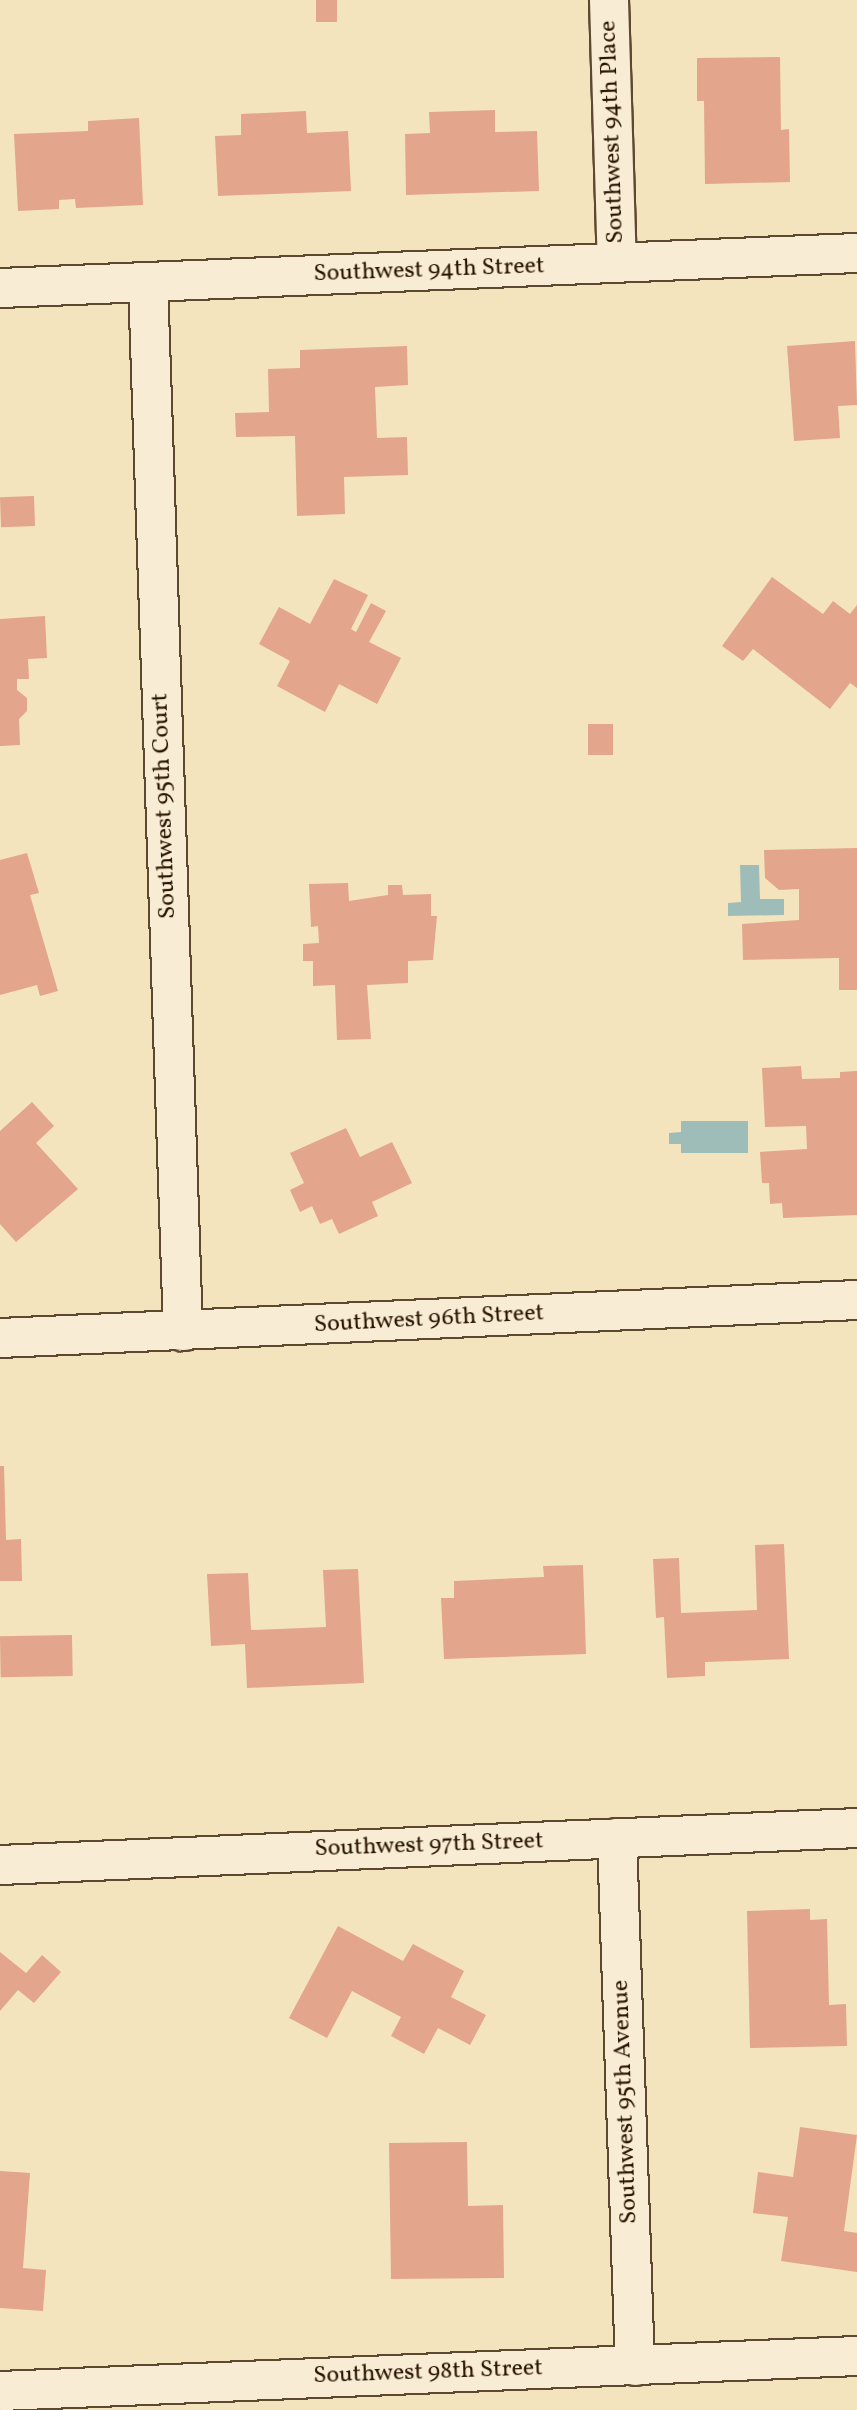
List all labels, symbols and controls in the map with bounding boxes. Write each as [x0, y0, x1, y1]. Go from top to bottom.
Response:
street label: Southwest 94th Place [595, 20, 631, 244]
street label: Southwest 94th Street [313, 253, 545, 289]
street label: Southwest 95th Court [147, 692, 183, 920]
street label: Southwest 96th Street [313, 1300, 545, 1340]
street label: Southwest 97th Street [314, 1828, 544, 1864]
street label: Southwest 95th Avenue [607, 1979, 645, 2225]
street label: Southwest 98th Street [313, 2355, 543, 2391]

